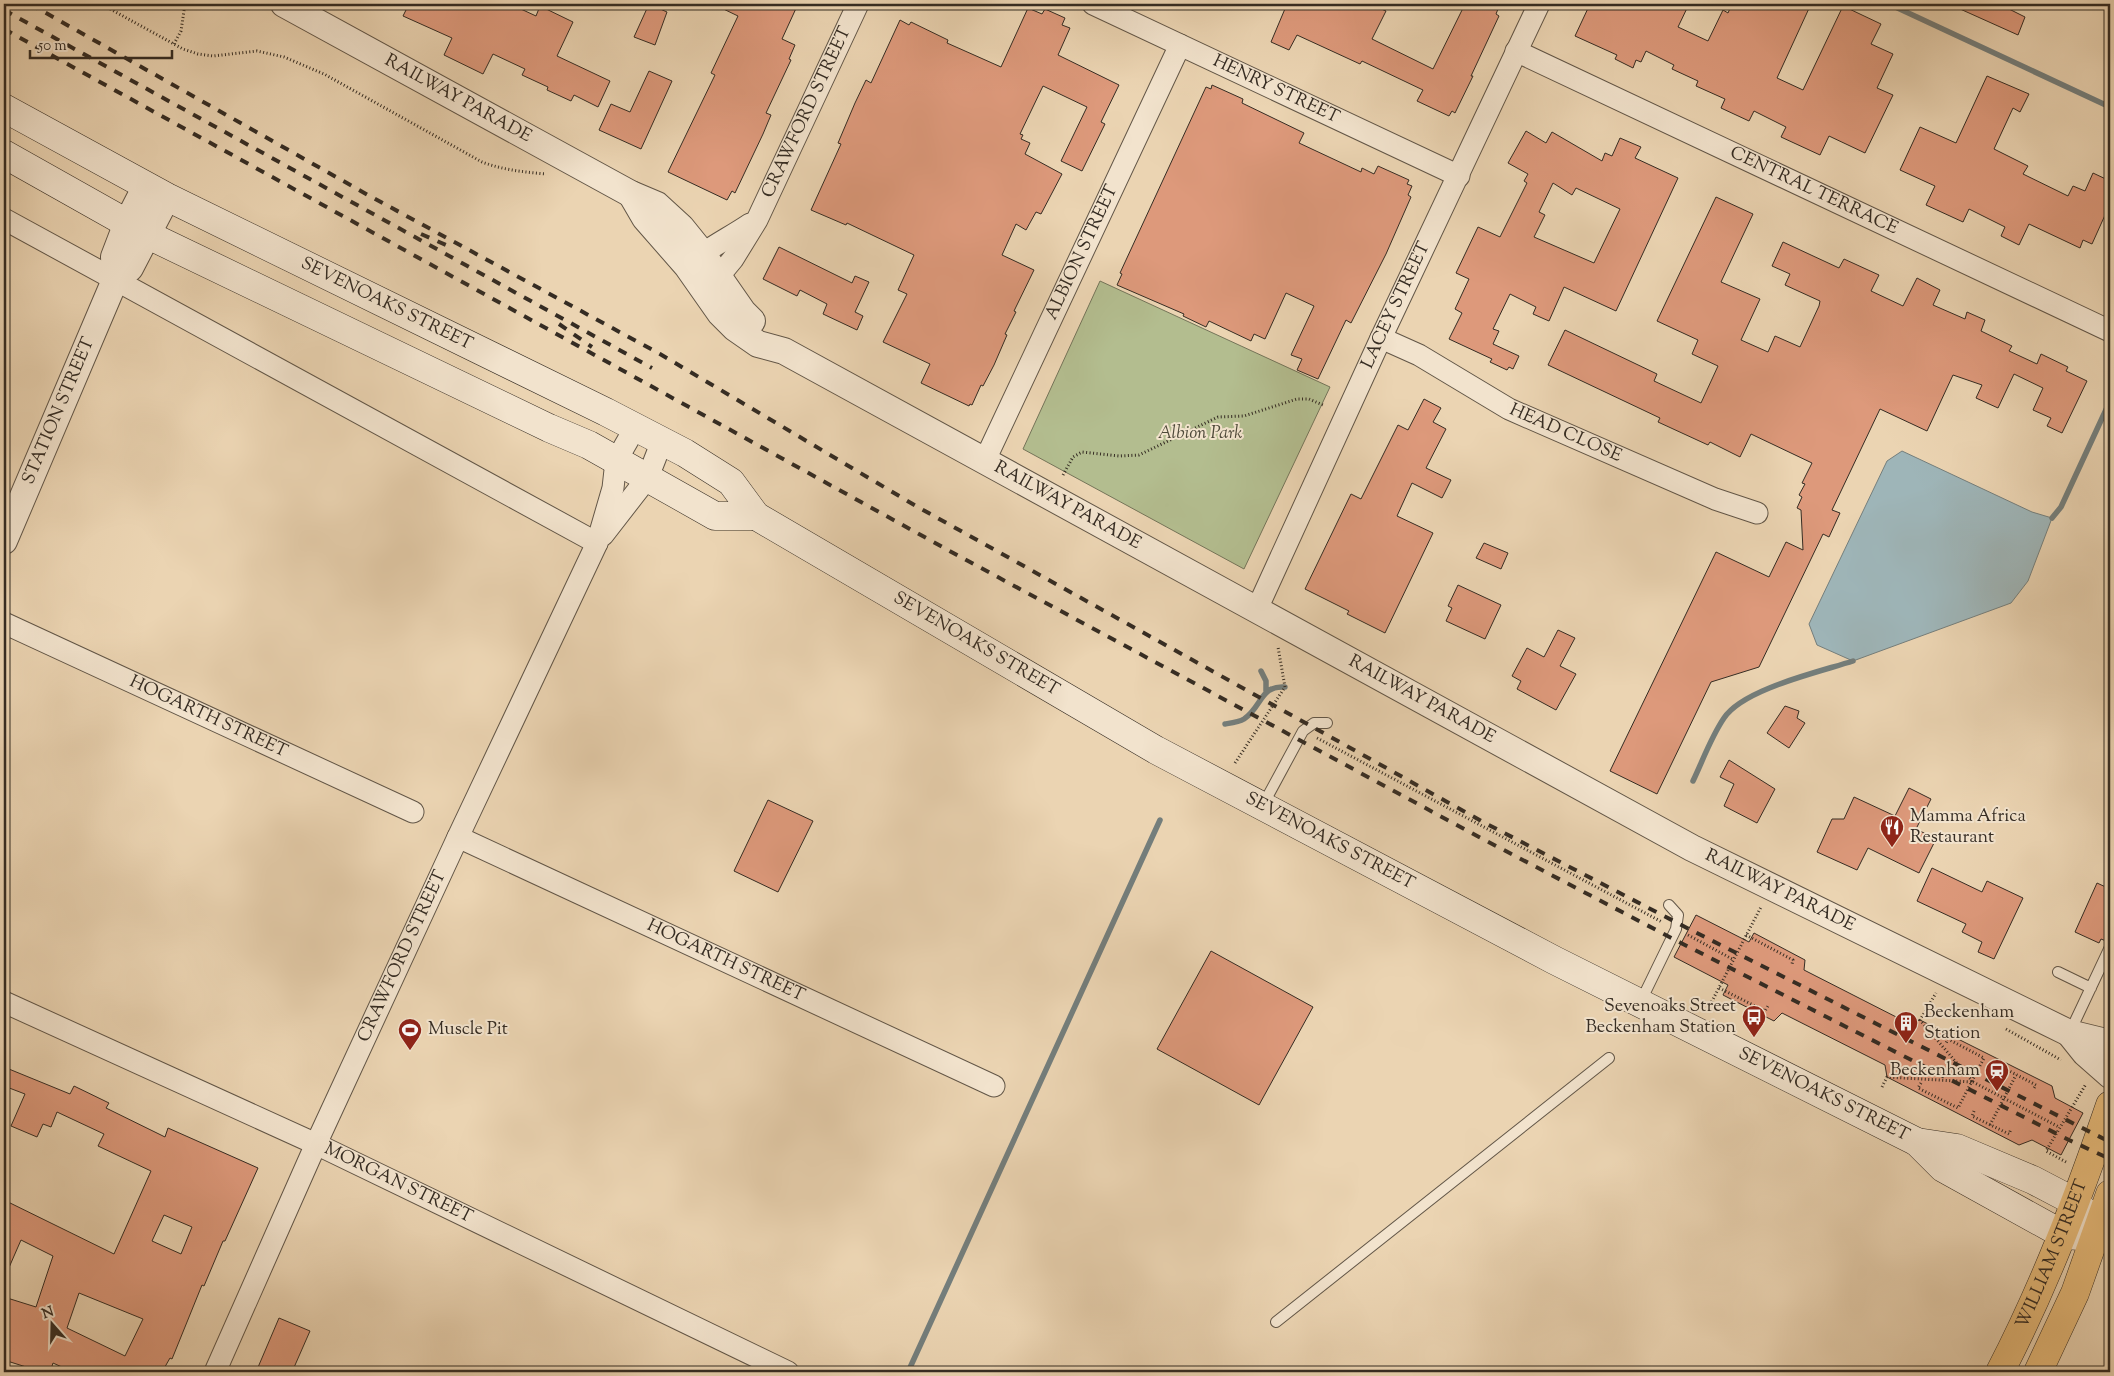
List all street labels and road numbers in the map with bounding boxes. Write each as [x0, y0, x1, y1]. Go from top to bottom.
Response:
street label: CRAWFORD STREET [756, 22, 859, 203]
street label: RAILWAY PARADE [379, 48, 536, 150]
street label: HENRY STREET [1208, 49, 1344, 131]
street label: CENTRAL TERRACE [1725, 140, 1902, 242]
street label: ALBION STREET [1039, 180, 1126, 325]
street label: LACEY STREET [1356, 238, 1438, 373]
street label: SEVENOAKS STREET [296, 251, 477, 358]
street label: STATION STREET [16, 333, 102, 489]
street label: HEAD CLOSE [1505, 398, 1626, 470]
street label: RAILWAY PARADE [989, 455, 1146, 557]
street label: SEVENOAKS STREET [888, 586, 1064, 704]
street label: RAILWAY PARADE [1343, 649, 1500, 751]
street label: HOGARTH STREET [125, 670, 292, 765]
street label: SEVENOAKS STREET [1240, 786, 1420, 897]
street label: RAILWAY PARADE [1700, 843, 1859, 939]
street label: CRAWFORD STREET [352, 866, 454, 1047]
street label: HOGARTH STREET [642, 913, 809, 1009]
street label: SEVENOAKS STREET [1733, 1041, 1914, 1149]
street label: MORGAN STREET [319, 1137, 477, 1231]
street label: WILLIAM STREET [2010, 1176, 2095, 1333]

